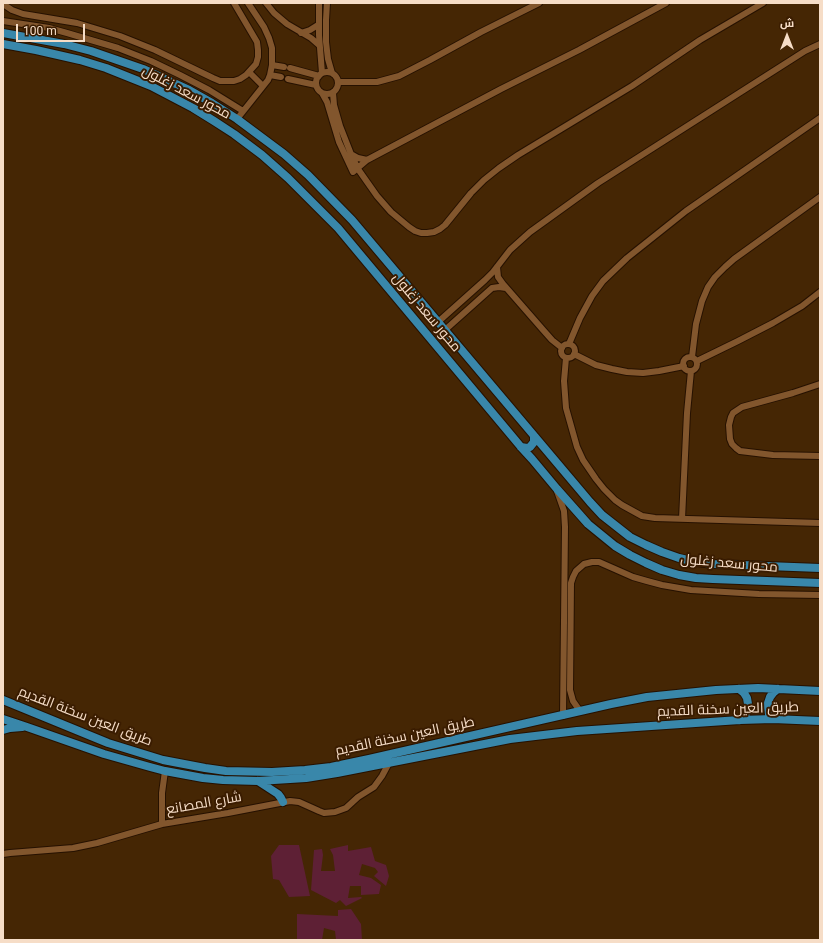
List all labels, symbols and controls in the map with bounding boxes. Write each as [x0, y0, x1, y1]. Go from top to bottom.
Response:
scale bar [18, 16, 87, 42]
north arrow [767, 16, 807, 56]
text: ش [780, 17, 794, 30]
text: 100 m [23, 24, 57, 38]
street label: محور سعد زغلول [139, 63, 233, 123]
street label: محور سعد زغلول [388, 270, 464, 356]
street label: محور سعد زغلول [680, 551, 778, 577]
street label: طريق العين سخنة القديم [16, 684, 154, 750]
street label: طريق العين سخنة القديم [657, 699, 799, 721]
street label: طريق العين سخنة القديم [334, 714, 476, 760]
street label: شارع المصانع [165, 789, 243, 819]

